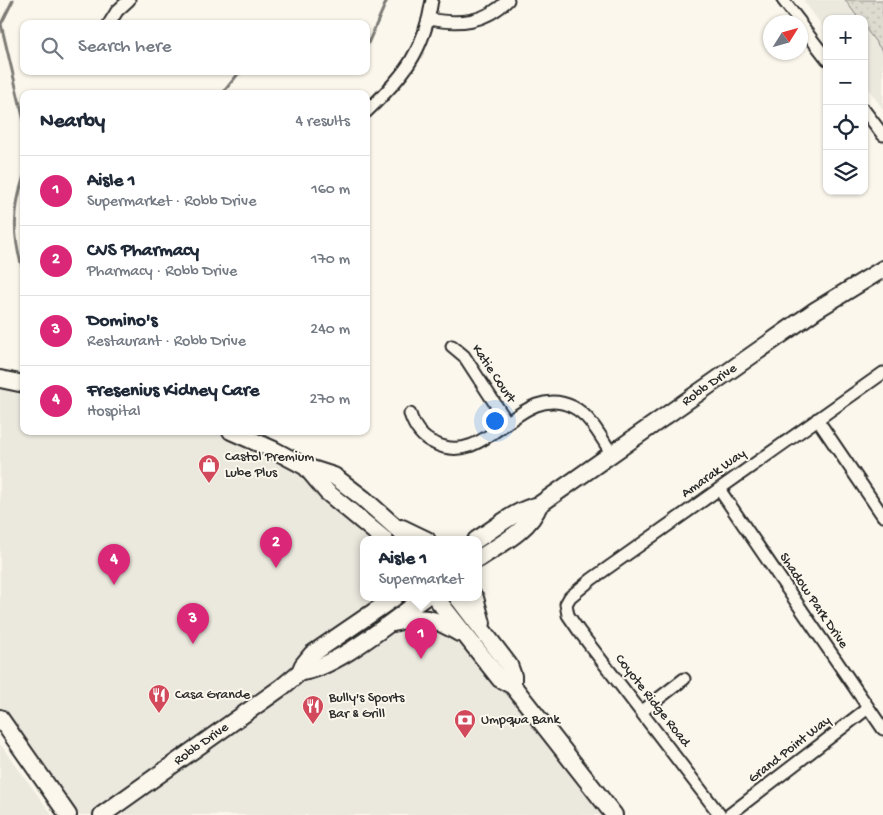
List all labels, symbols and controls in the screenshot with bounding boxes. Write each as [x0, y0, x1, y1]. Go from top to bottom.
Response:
north arrow [763, 15, 808, 60]
map controls [823, 15, 868, 195]
button: + [823, 15, 868, 60]
search box [20, 20, 370, 75]
icon: search [38, 34, 66, 62]
text: Search here [78, 36, 172, 59]
button: − [823, 60, 868, 105]
button: locate [823, 105, 868, 150]
text: Nearby [40, 110, 105, 135]
text: 4 results [295, 113, 350, 132]
button: layers [823, 150, 868, 195]
text: Aisle 1 [87, 170, 135, 193]
text: 1 [53, 181, 59, 200]
text: 160 m [311, 181, 350, 200]
text: Supermarket · Robb Drive [87, 193, 256, 212]
text: CVS Pharmacy [87, 240, 199, 263]
text: 2 [52, 251, 60, 270]
text: 170 m [311, 251, 350, 270]
text: Pharmacy · Robb Drive [87, 263, 237, 282]
text: Domino's [87, 310, 158, 333]
text: 3 [52, 321, 60, 340]
text: 240 m [310, 321, 350, 340]
text: Restaurant · Robb Drive [87, 333, 246, 352]
street label: Katie Court [467, 342, 519, 408]
street label: Robb Drive [679, 359, 741, 410]
text: Fresenius Kidney Care [87, 380, 259, 403]
text: 4 [52, 391, 60, 410]
text: 270 m [310, 391, 350, 410]
text: Hospital [87, 403, 141, 422]
your location [482, 408, 508, 434]
street label: Amarak Way [678, 446, 750, 502]
place label: Castol Premium Lube Plus [225, 449, 314, 482]
shop icon: Castol Premium Lube Plus [197, 453, 221, 484]
pin: 2 [260, 527, 292, 568]
popup [360, 536, 482, 601]
pin: 4 [98, 544, 130, 585]
text: Aisle 1 [379, 548, 427, 571]
street label: Shadow Park Drive [775, 550, 852, 653]
text: Supermarket [379, 571, 463, 590]
pin: 3 [177, 603, 209, 644]
pin: 1 [405, 618, 437, 659]
street label: Coyote Ridge Road [611, 651, 695, 752]
restaurant icon: Casa Grande [147, 683, 171, 714]
place label: Casa Grande [175, 687, 251, 704]
place label: Bully's Sports Bar & Grill [328, 690, 405, 723]
restaurant icon: Bully's Sports Bar & Grill [301, 694, 325, 725]
bank icon: Umpqua Bank [453, 708, 477, 739]
place label: Umpqua Bank [481, 712, 562, 729]
street label: Grand Point Way [745, 712, 835, 787]
street label: Robb Drive [171, 719, 233, 770]

